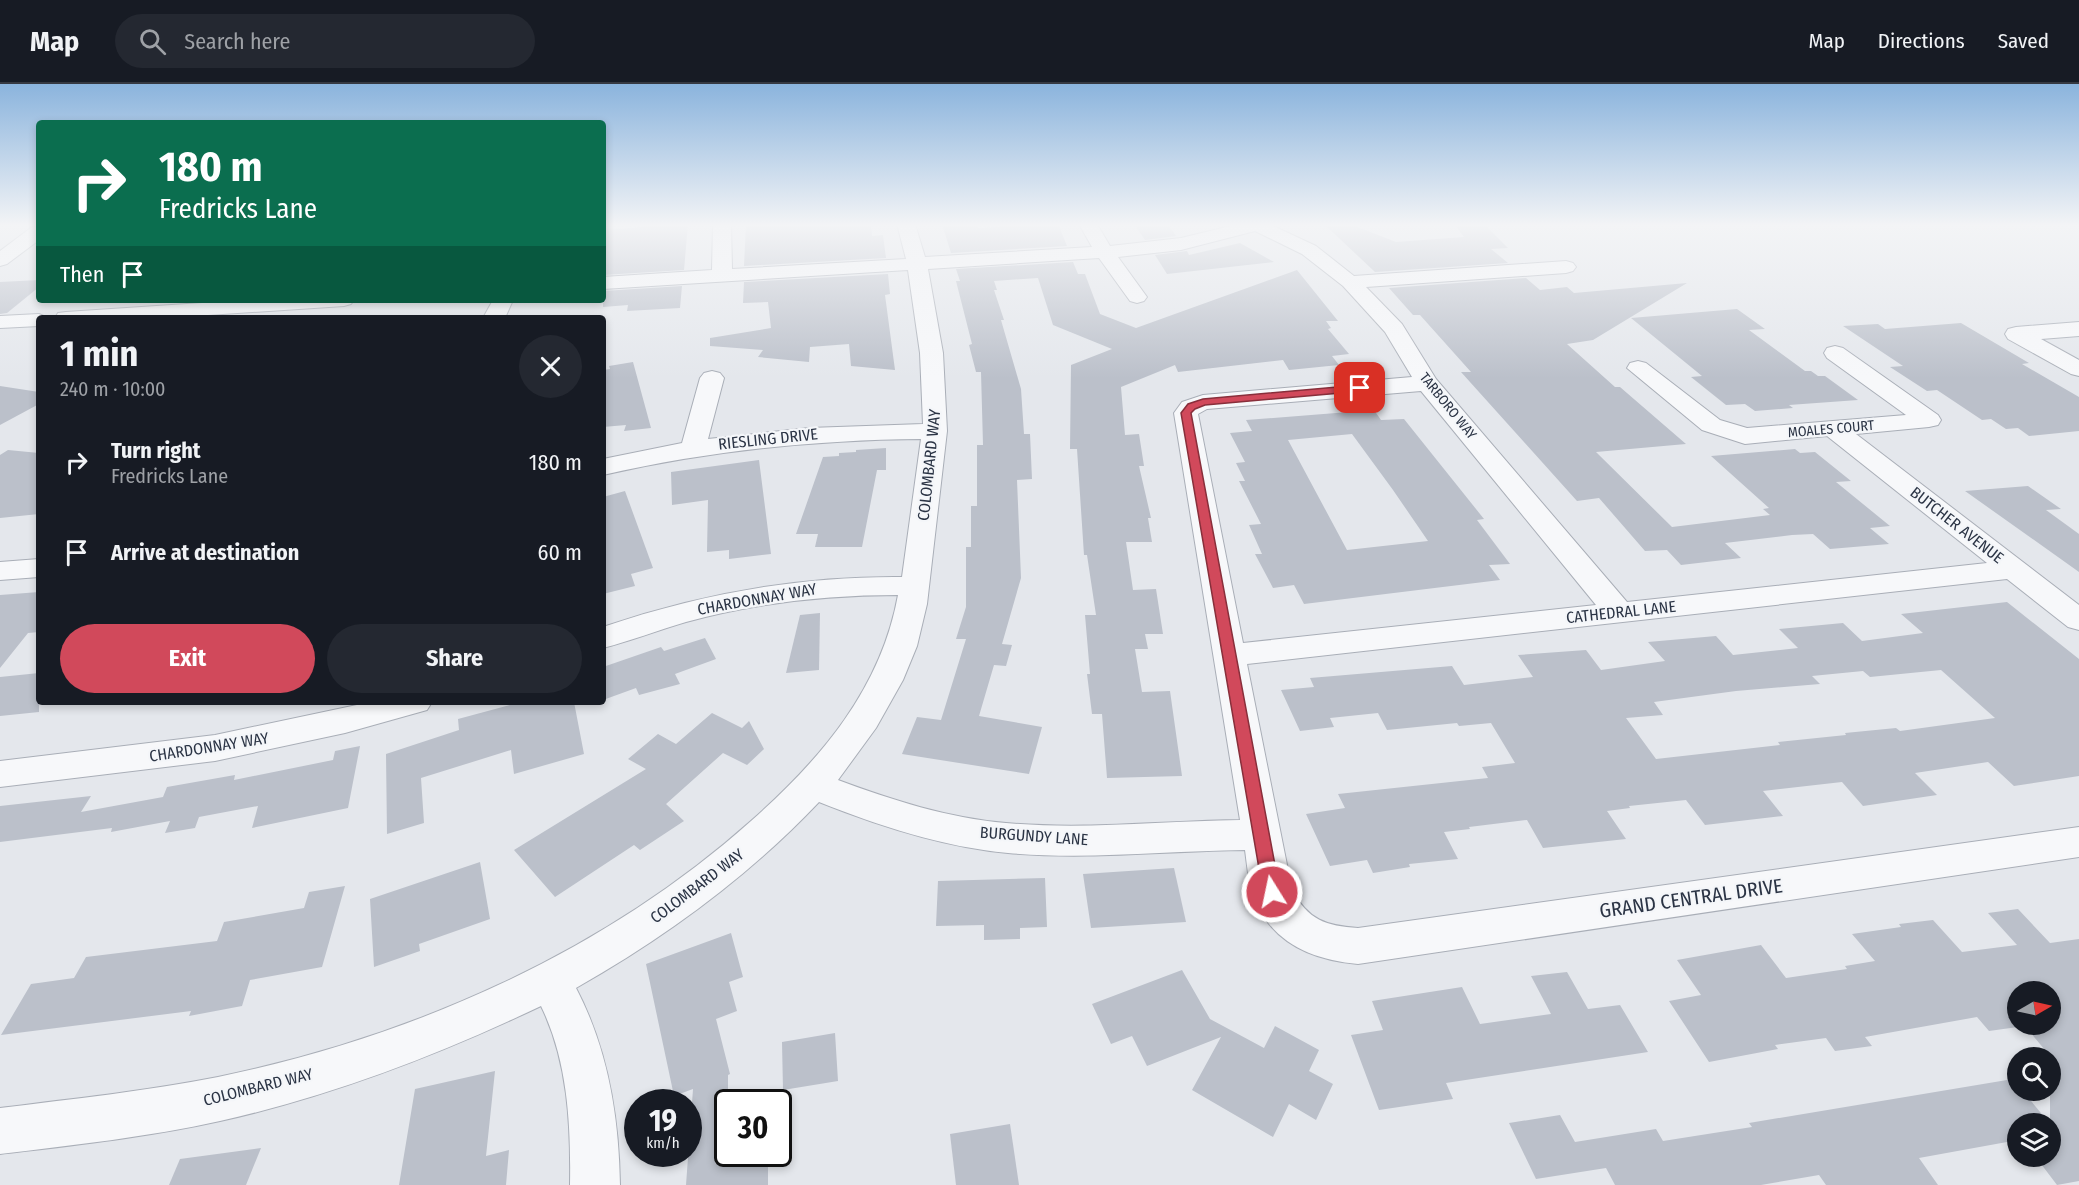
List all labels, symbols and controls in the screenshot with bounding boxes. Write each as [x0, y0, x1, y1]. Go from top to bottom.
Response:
search box [115, 14, 535, 68]
text: Map [30, 25, 79, 58]
icon: search [136, 25, 169, 58]
text: Search here [184, 28, 290, 55]
text: Map [1808, 28, 1845, 54]
text: Directions [1878, 28, 1965, 54]
text: Saved [1998, 28, 2049, 54]
text: 180 m [159, 142, 263, 192]
icon: right [60, 144, 138, 222]
text: Fredricks Lane [159, 193, 317, 225]
icon: arrive [116, 258, 149, 291]
text: Then [60, 261, 104, 288]
text: 1 min [60, 332, 138, 376]
button: close [519, 335, 582, 398]
pin [1334, 362, 1385, 413]
street label: TARBORO WAY [1416, 369, 1480, 443]
icon: arrive [1343, 371, 1376, 404]
text: 240 m · 10:00 [60, 377, 166, 401]
street label: COLOMBARD WAY [914, 408, 944, 522]
street label: MOALES COURT [1787, 417, 1875, 441]
street label: RIESLING DRIVE [717, 424, 819, 454]
text: Turn right [111, 437, 200, 464]
icon: right [60, 446, 93, 479]
text: 180 m [529, 449, 582, 476]
text: Fredricks Lane [111, 464, 228, 488]
street label: BUTCHER AVENUE [1907, 483, 2007, 567]
icon: arrive [60, 536, 93, 569]
text: Arrive at destination [111, 539, 299, 566]
text: 60 m [538, 539, 582, 566]
street label: CHARDONNAY WAY [696, 579, 818, 619]
street label: CATHEDRAL LANE [1565, 597, 1677, 627]
button: Exit [60, 624, 315, 693]
button: Share [327, 624, 582, 693]
street label: CHARDONNAY WAY [148, 728, 270, 766]
street label: BURGUNDY LANE [979, 823, 1089, 849]
street label: COLOMBARD WAY [647, 845, 747, 927]
position arrow [1240, 860, 1304, 924]
street label: GRAND CENTRAL DRIVE [1598, 873, 1784, 923]
north arrow [2007, 981, 2061, 1035]
map controls [2007, 981, 2061, 1167]
button: search [2007, 1047, 2061, 1101]
street label: COLOMBARD WAY [201, 1064, 315, 1110]
speed limit sign: 30 [714, 1089, 792, 1167]
text: 19 [649, 1103, 677, 1139]
button: layers [2007, 1113, 2061, 1167]
text: km/h [646, 1134, 680, 1152]

